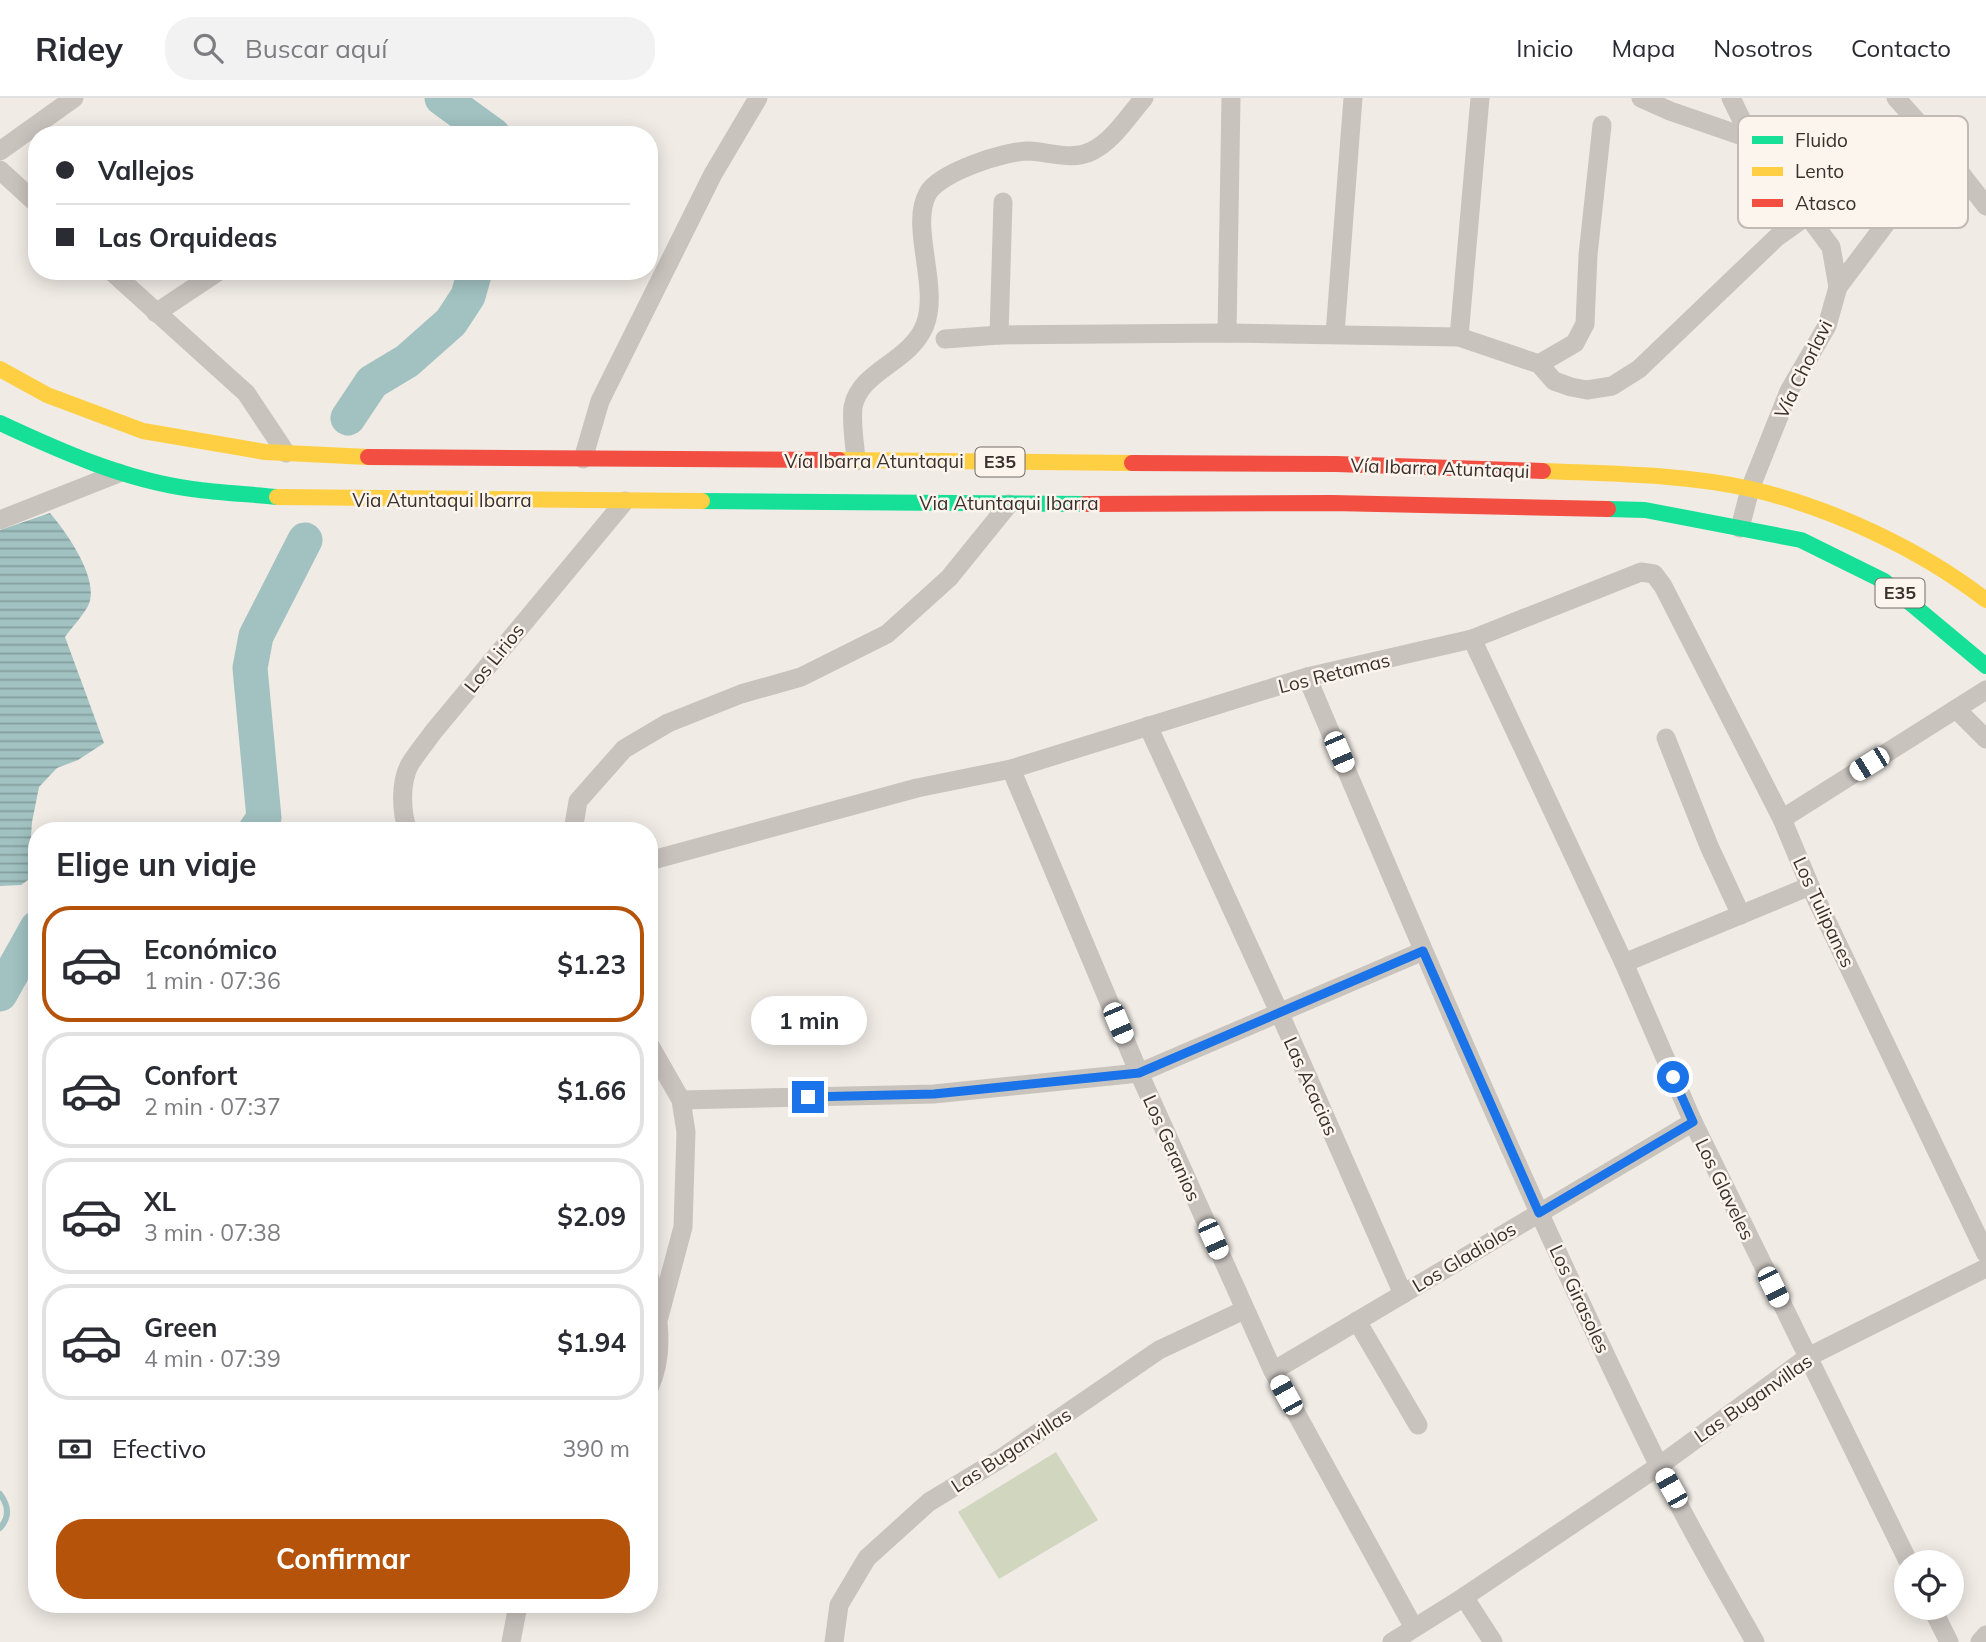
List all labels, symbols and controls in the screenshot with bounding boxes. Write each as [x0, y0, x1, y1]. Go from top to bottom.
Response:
search box [165, 17, 655, 80]
text: Ridey [35, 28, 123, 69]
icon: search [189, 29, 227, 67]
text: Buscar aquí [245, 32, 388, 65]
text: Inicio [1516, 33, 1573, 63]
text: Mapa [1611, 33, 1675, 63]
text: Nosotros [1713, 33, 1813, 63]
text: Contacto [1851, 33, 1951, 63]
legend [1738, 116, 1968, 228]
text: Fluido [1795, 128, 1848, 152]
text: Vallejos [98, 154, 194, 187]
text: Lento [1795, 159, 1844, 183]
text: Atasco [1795, 191, 1856, 215]
text: Las Orquideas [98, 221, 277, 254]
street label: Vía Chorlavi [1769, 316, 1837, 422]
road number: E35 [976, 448, 1024, 476]
street label: Vía Ibarra Atuntaqui [784, 449, 964, 473]
street label: Vía Ibarra Atuntaqui [1350, 453, 1530, 483]
street label: Via Atuntaqui Ibarra [352, 488, 532, 512]
street label: Via Atuntaqui Ibarra [919, 491, 1099, 515]
road number: E35 [1876, 578, 1924, 607]
street label: Los Lirios [459, 619, 529, 697]
street label: Los Retamas [1276, 648, 1392, 698]
car [1322, 729, 1357, 775]
car [1846, 744, 1893, 784]
text: Elige un viaje [56, 844, 257, 884]
street label: Los Tulipanes [1788, 853, 1860, 971]
icon: car [60, 933, 123, 996]
text: Económico [144, 933, 277, 966]
text: $1.23 [557, 948, 626, 981]
text: 1 min · 07:36 [144, 966, 281, 995]
callout: 1 min [750, 996, 866, 1044]
car [1101, 1000, 1136, 1046]
text: 1 min [779, 1006, 839, 1035]
street label: Las Acacias [1279, 1033, 1343, 1139]
icon: car [60, 1059, 123, 1122]
text: Confort [144, 1059, 237, 1092]
route start [1657, 1061, 1689, 1093]
text: $1.66 [557, 1074, 626, 1107]
route end [792, 1081, 824, 1113]
street label: Los Geranios [1138, 1091, 1206, 1205]
text: 2 min · 07:37 [144, 1092, 281, 1121]
street label: Los Glaveles [1690, 1134, 1760, 1244]
icon: car [60, 1185, 123, 1248]
text: XL [144, 1185, 176, 1218]
text: $2.09 [557, 1200, 626, 1233]
car [1195, 1216, 1232, 1262]
street label: Los Gladiolos [1408, 1217, 1520, 1297]
text: 3 min · 07:38 [144, 1218, 281, 1247]
street label: Los Girasoles [1544, 1241, 1616, 1357]
car [1755, 1264, 1792, 1310]
icon: car [60, 1311, 123, 1374]
text: Green [144, 1311, 217, 1344]
text: $1.94 [557, 1326, 626, 1359]
text: 4 min · 07:39 [144, 1344, 281, 1373]
street label: Las Buganvillas [1689, 1348, 1817, 1448]
car [1267, 1372, 1306, 1418]
street label: Las Buganvillas [946, 1402, 1076, 1498]
icon: cash [56, 1430, 94, 1468]
text: Efectivo [112, 1432, 206, 1465]
text: 390 m [562, 1434, 630, 1463]
car [1652, 1465, 1691, 1511]
button: Confirmar [56, 1519, 630, 1599]
map controls [1894, 1550, 1964, 1620]
button: locate [1894, 1550, 1964, 1620]

